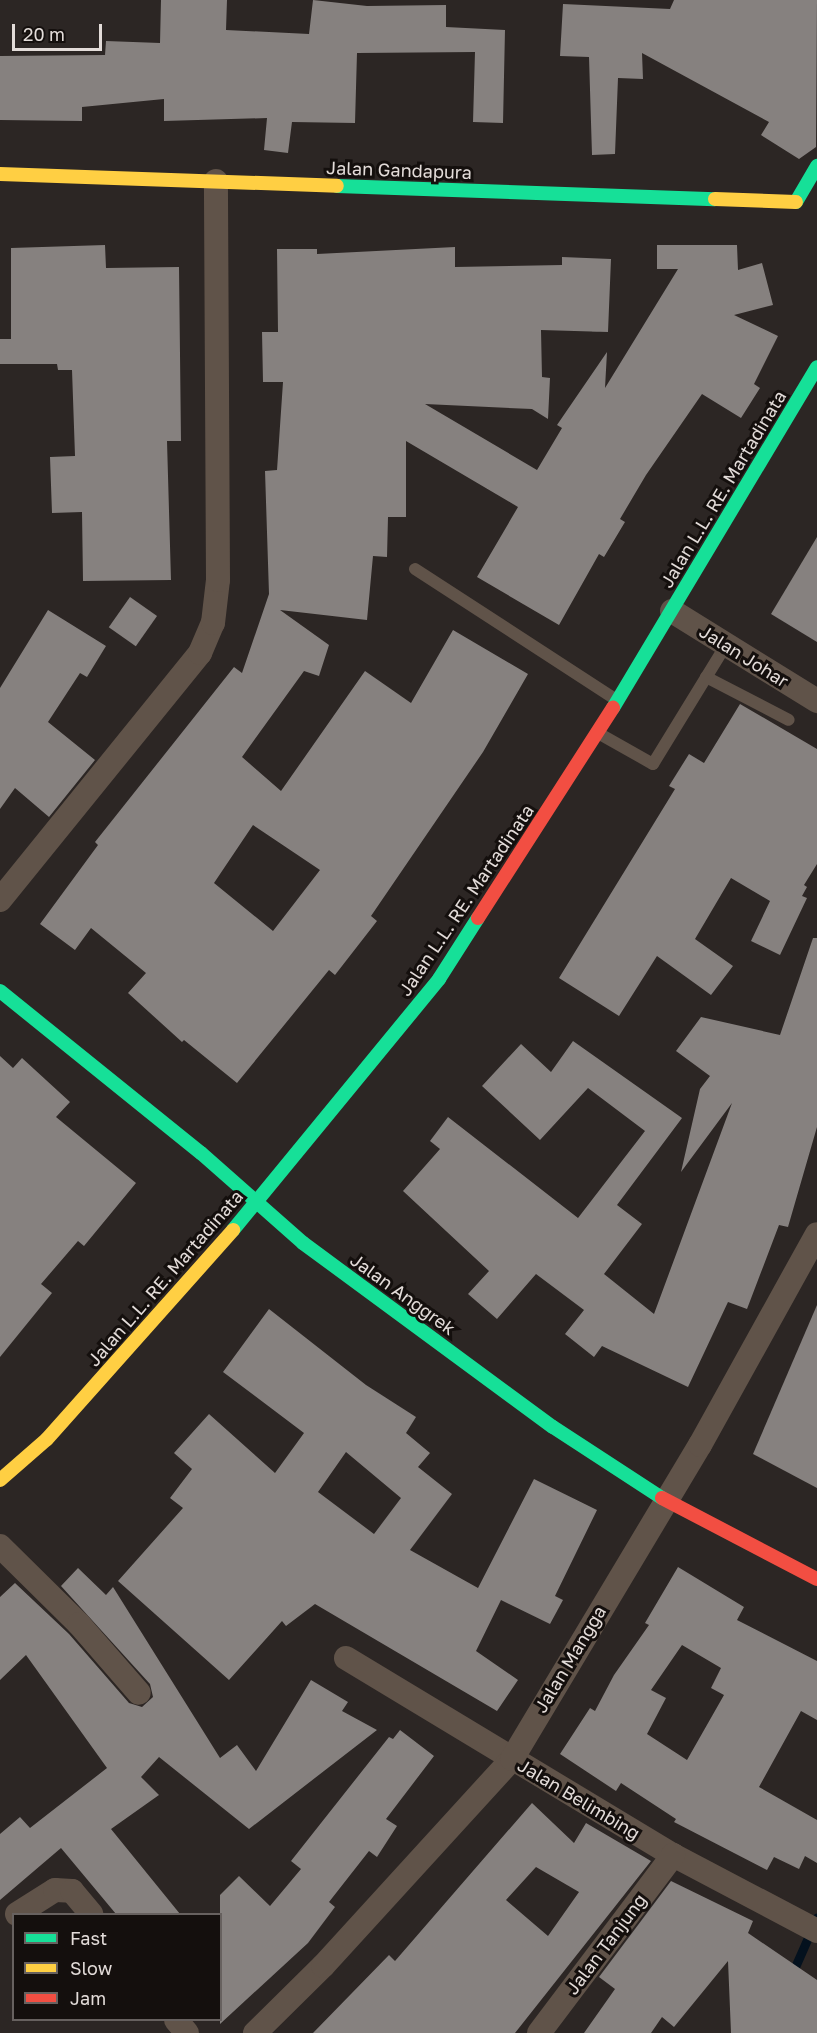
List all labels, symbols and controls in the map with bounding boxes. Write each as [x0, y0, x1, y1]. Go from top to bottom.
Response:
scale bar [15, 12, 105, 50]
text: 20 m [23, 23, 65, 45]
street label: Jalan Gandapura [326, 157, 472, 183]
street label: Jalan L.L. RE. Martadinata [656, 387, 790, 591]
street label: Jalan Johar [696, 620, 792, 692]
street label: Jalan L.L. RE. Martadinata [394, 800, 538, 1000]
street label: Jalan L.L. RE. Martadinata [83, 1186, 247, 1370]
street label: Jalan Anggrek [346, 1249, 460, 1339]
street label: Jalan Mangga [530, 1602, 610, 1716]
street label: Jalan Belimbing [514, 1754, 644, 1844]
street label: Jalan Tanjung [561, 1889, 651, 1999]
legend [12, 1913, 222, 2021]
text: Fast [70, 1927, 107, 1949]
text: Slow [70, 1957, 112, 1979]
text: Jam [70, 1987, 106, 2009]

